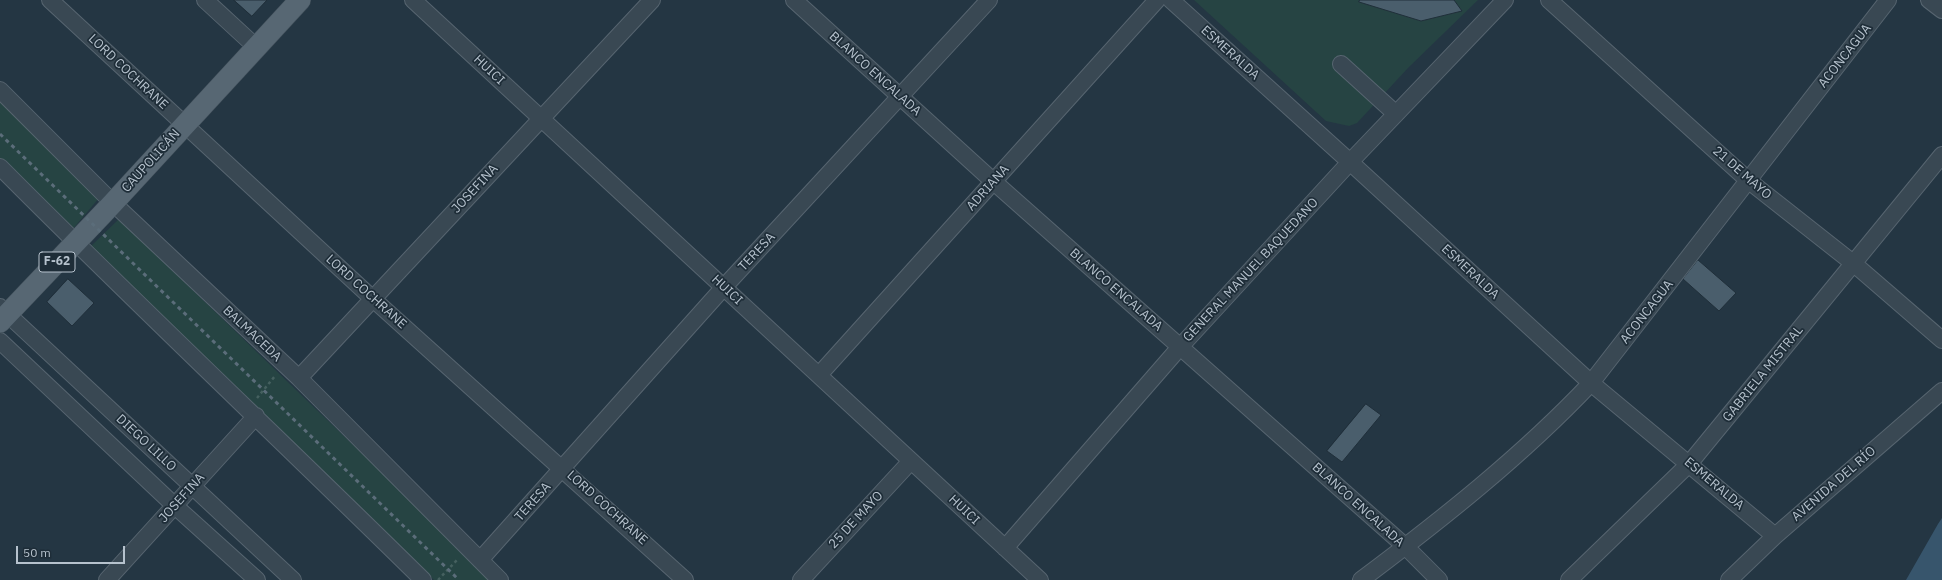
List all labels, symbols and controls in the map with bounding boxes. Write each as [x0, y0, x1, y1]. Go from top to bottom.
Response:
street label: ACONCAGUA [1815, 21, 1875, 91]
street label: ESMERALDA [1198, 23, 1262, 83]
street label: BLANCO ENCALADA [826, 29, 924, 119]
street label: LORD COCHRANE [85, 31, 171, 113]
street label: HUICI [470, 52, 508, 88]
street label: CAUPOLICÁN [119, 126, 183, 196]
street label: 21 DE MAYO [1709, 143, 1775, 203]
street label: JOSEFINA [449, 161, 501, 217]
street label: ADRIANA [963, 162, 1013, 214]
street label: GENERAL MANUEL BAQUEDANO [1180, 195, 1322, 345]
street label: TERESA [735, 230, 779, 274]
street label: ESMERALDA [1438, 241, 1502, 303]
street label: BLANCO ENCALADA [1066, 245, 1166, 335]
road number: F-62 [39, 252, 75, 272]
street label: LORD COCHRANE [322, 252, 410, 332]
street label: HUICI [708, 272, 746, 308]
street label: ACONCAGUA [1617, 277, 1677, 347]
street label: BALMACEDA [219, 303, 285, 365]
street label: GABRIELA MISTRAL [1720, 323, 1806, 425]
street label: DIEGO LILLO [113, 411, 179, 475]
street label: AVENIDA DEL RÍO [1789, 443, 1879, 525]
street label: ESMERALDA [1681, 454, 1747, 514]
street label: BLANCO ENCALADA [1309, 460, 1407, 550]
street label: LORD COCHRANE [563, 468, 651, 548]
street label: JOSEFINA [156, 470, 208, 526]
street label: TERESA [512, 479, 554, 525]
street label: 25 DE MAYO [825, 488, 887, 552]
street label: HUICI [945, 492, 983, 528]
scale bar [18, 538, 127, 564]
text: 50 m [23, 545, 51, 560]

